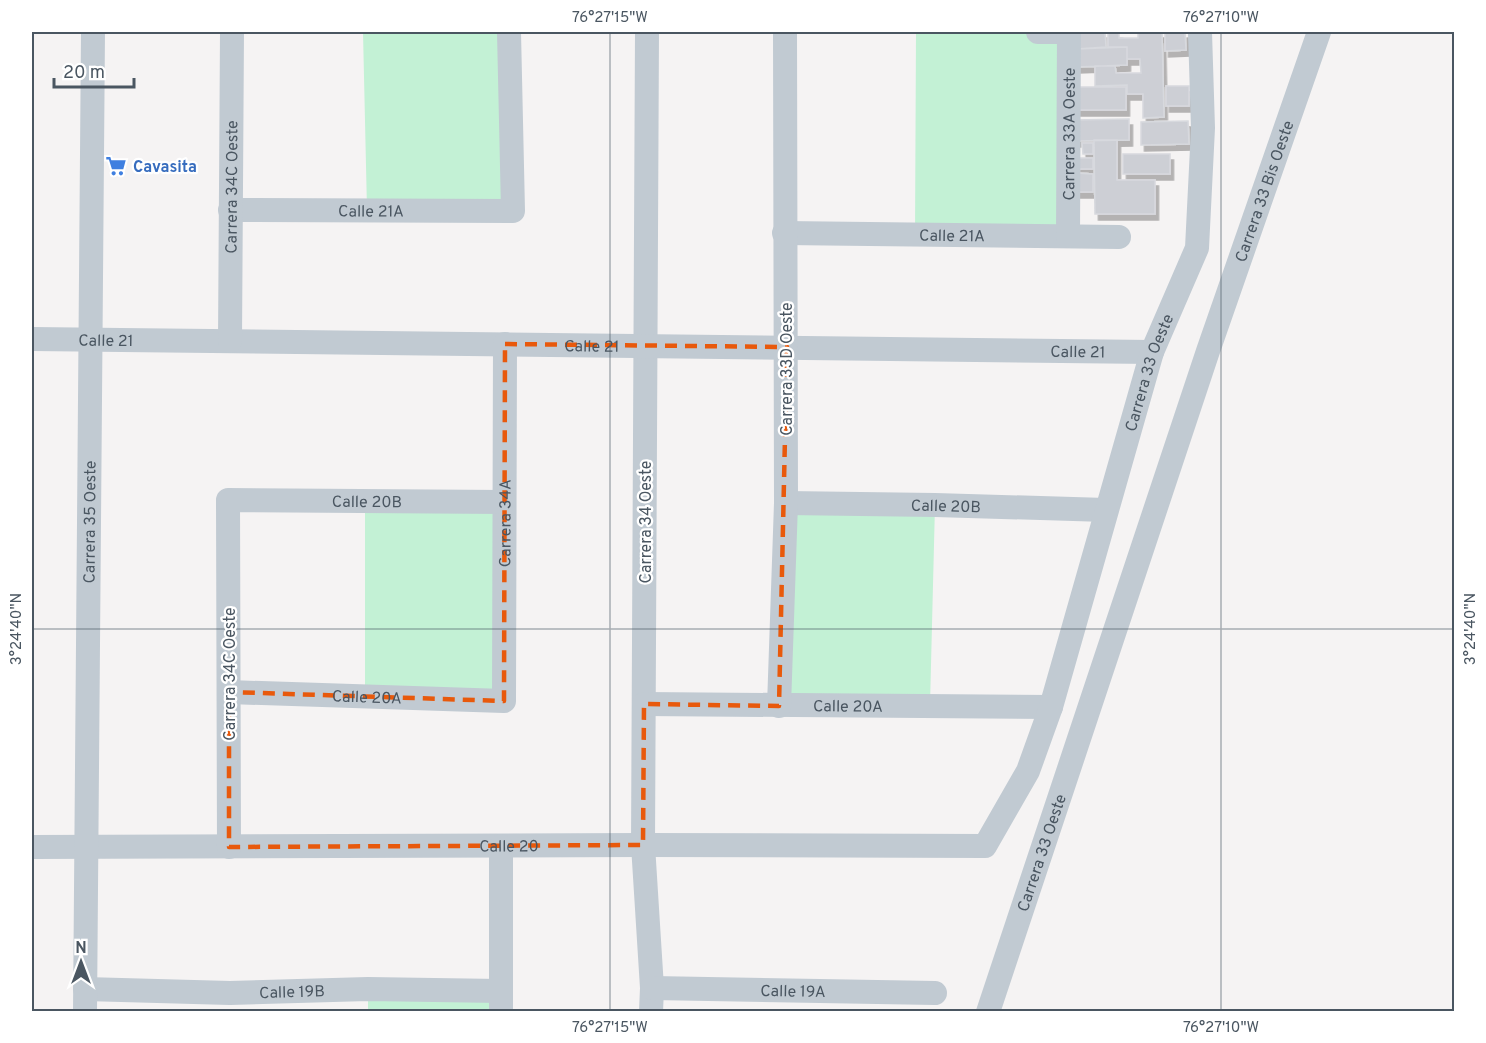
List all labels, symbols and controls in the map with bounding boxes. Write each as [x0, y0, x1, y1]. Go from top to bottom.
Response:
text: 76°27'15"W [572, 9, 648, 28]
text: 76°27'10"W [1183, 9, 1259, 28]
scale bar [54, 51, 134, 89]
text: 20 m [63, 62, 105, 85]
street label: Carrera 33A Oeste [1060, 68, 1081, 200]
street label: Carrera 33 Bis Oeste [1232, 118, 1299, 265]
street label: Carrera 34C Oeste [223, 120, 243, 254]
supermarket icon: Cavasita [104, 154, 128, 178]
place label: Cavasita [133, 158, 197, 178]
street label: Calle 21A [338, 202, 404, 223]
street label: Calle 21A [919, 227, 985, 247]
street label: Carrera 33D Oeste [778, 302, 798, 436]
street label: Carrera 33 Oeste [1122, 311, 1179, 434]
street label: Calle 21 [78, 332, 134, 352]
street label: Calle 21 [564, 337, 620, 358]
street label: Calle 21 [1050, 343, 1106, 363]
street label: Carrera 35 Oeste [80, 460, 102, 584]
street label: Carrera 34 Oeste [637, 461, 657, 583]
street label: Carrera 34A [496, 479, 517, 567]
street label: Calle 20B [332, 493, 402, 513]
street label: Calle 20B [911, 497, 981, 518]
text: 3°24'40"N [8, 593, 27, 665]
text: 3°24'40"N [1462, 593, 1481, 665]
street label: Carrera 34C Oeste [221, 607, 241, 741]
street label: Calle 20A [332, 687, 402, 710]
street label: Calle 20A [813, 697, 883, 718]
street label: Carrera 33 Oeste [1014, 792, 1072, 915]
street label: Calle 20 [479, 837, 539, 858]
north arrow [51, 932, 111, 992]
text: N [75, 939, 87, 959]
street label: Calle 19B [259, 982, 325, 1004]
street label: Calle 19A [760, 982, 826, 1003]
text: 76°27'15"W [572, 1019, 648, 1038]
text: 76°27'10"W [1183, 1019, 1259, 1038]

